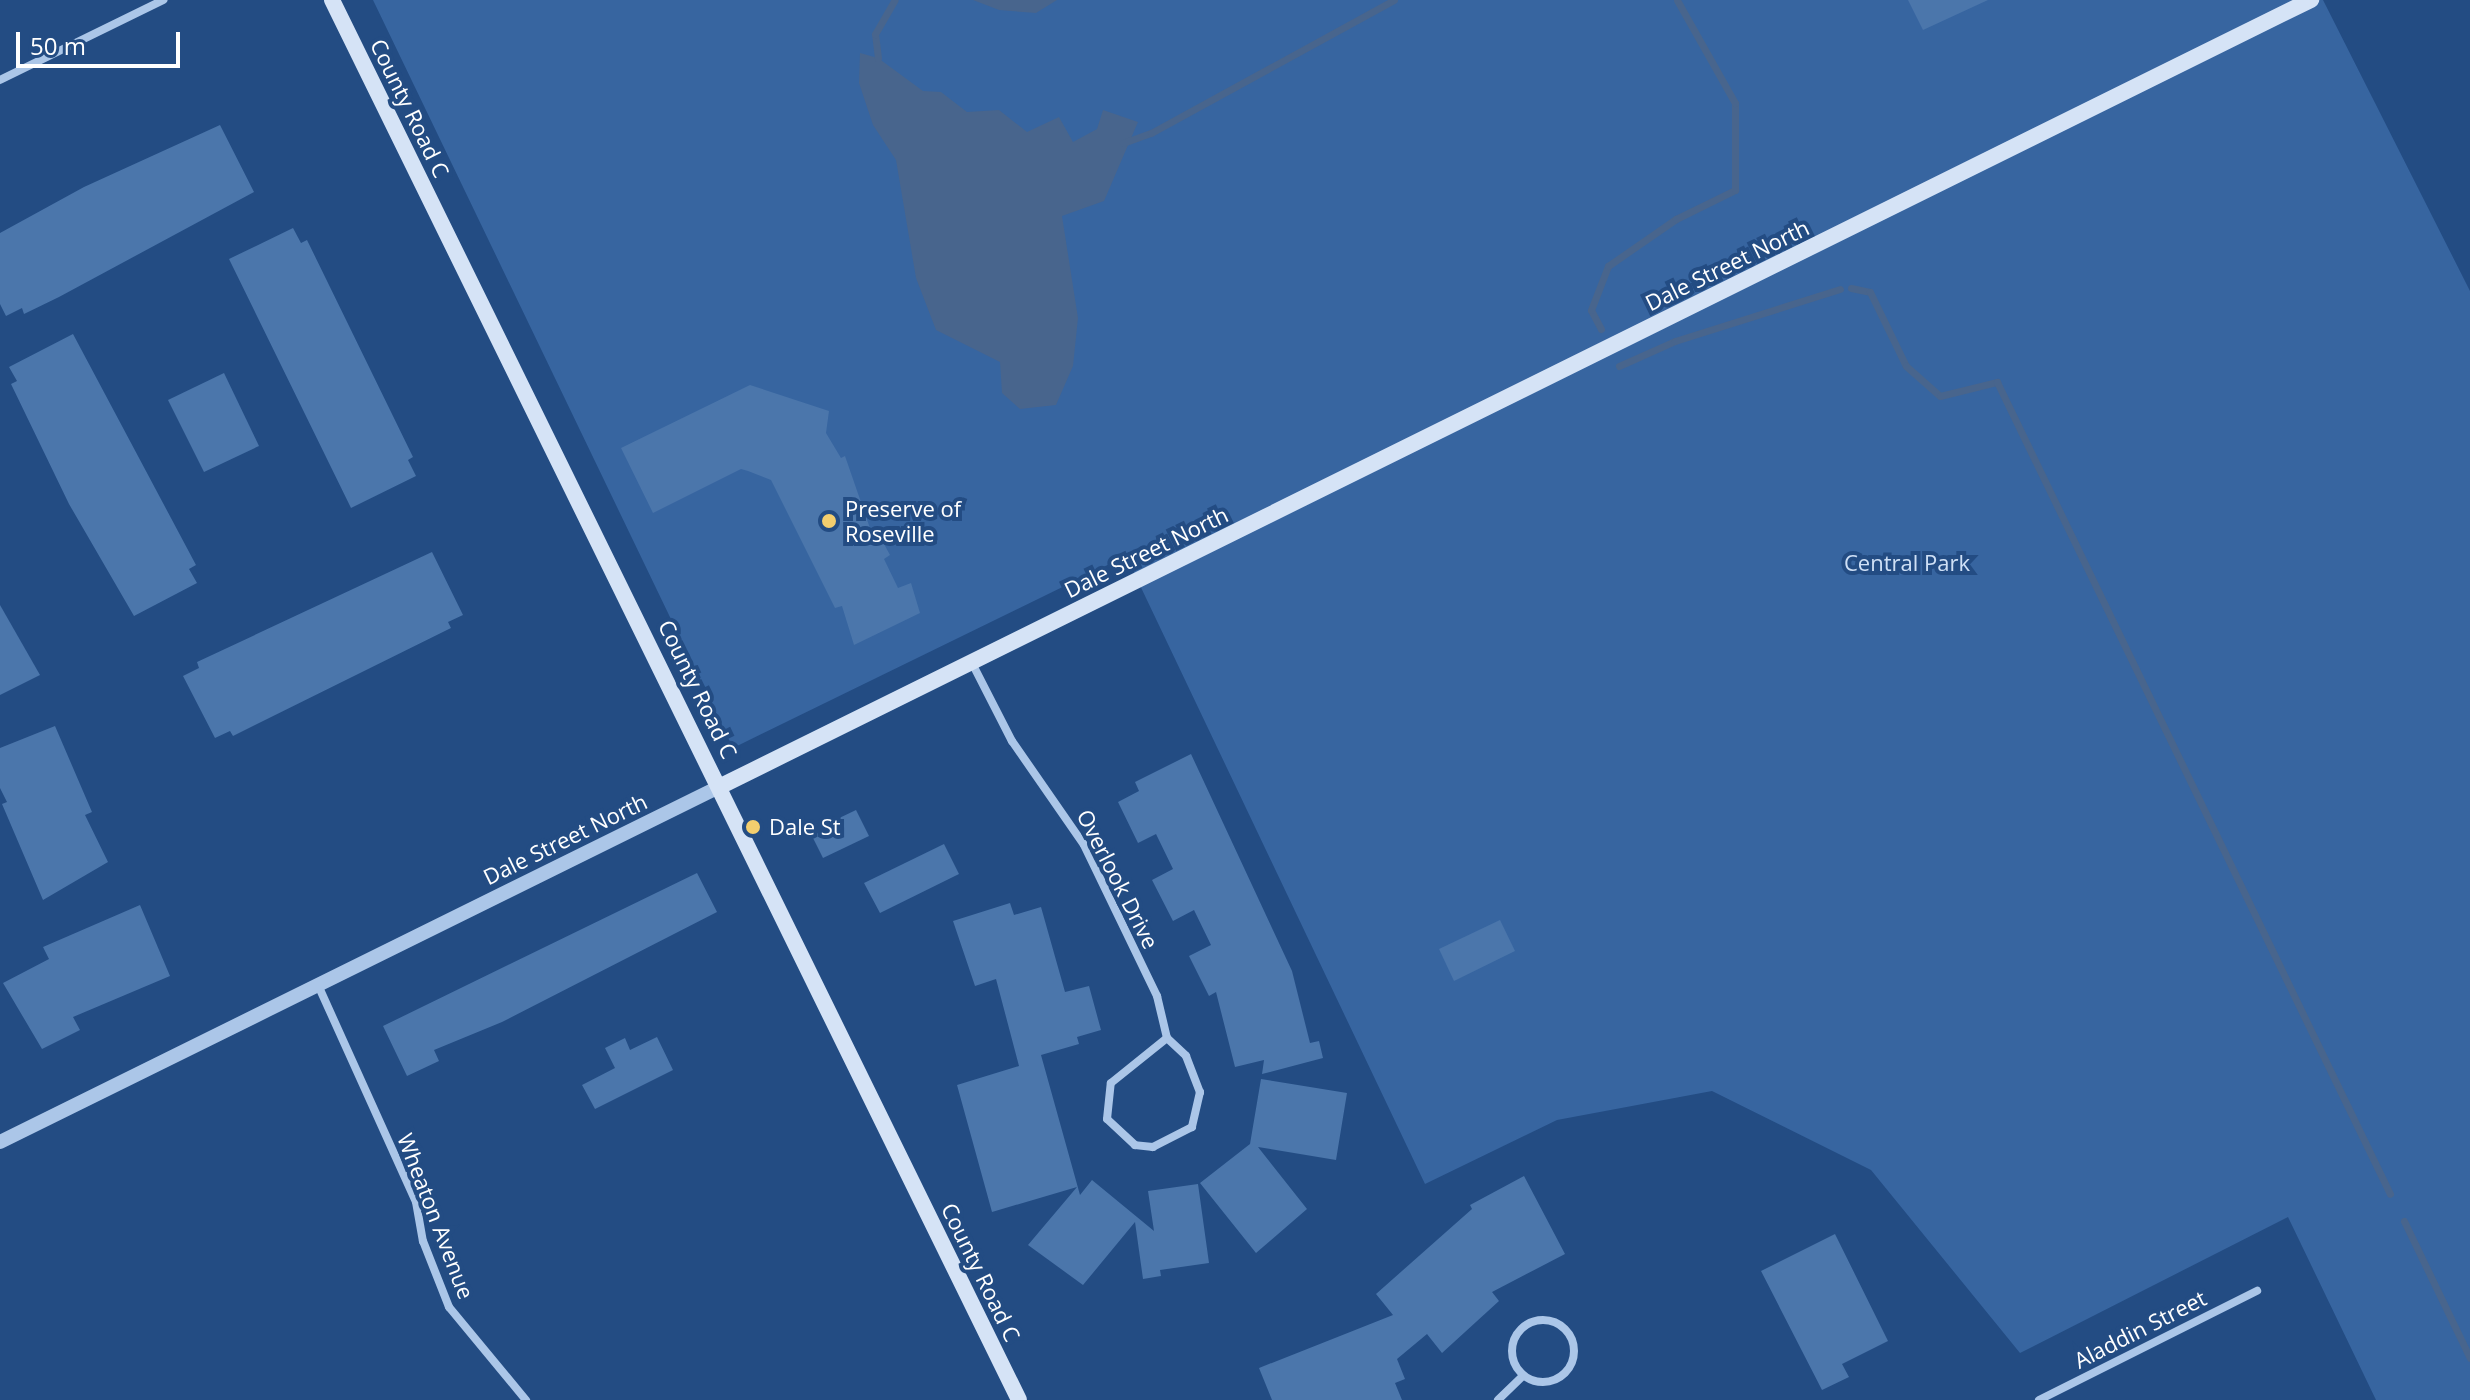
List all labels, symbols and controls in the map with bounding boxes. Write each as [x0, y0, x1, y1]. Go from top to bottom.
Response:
scale bar [20, 16, 184, 66]
text: 50 m [30, 29, 86, 62]
street label: County Road C [365, 34, 455, 182]
street label: Dale Street North [1641, 214, 1813, 316]
place label: Preserve of Roseville [845, 495, 961, 546]
street label: Dale Street North [1060, 501, 1232, 603]
marker: Preserve of Roseville [820, 512, 838, 530]
park label: Central Park [1844, 550, 1970, 576]
street label: County Road C [653, 615, 743, 763]
street label: Dale Street North [479, 788, 651, 890]
street label: Overlook Drive [1072, 805, 1164, 953]
place label: Dale St [769, 814, 841, 840]
marker: Dale St [744, 818, 762, 836]
street label: Wheaton Avenue [392, 1129, 480, 1303]
street label: County Road C [936, 1198, 1026, 1346]
street label: Aladdin Street [2069, 1284, 2211, 1374]

